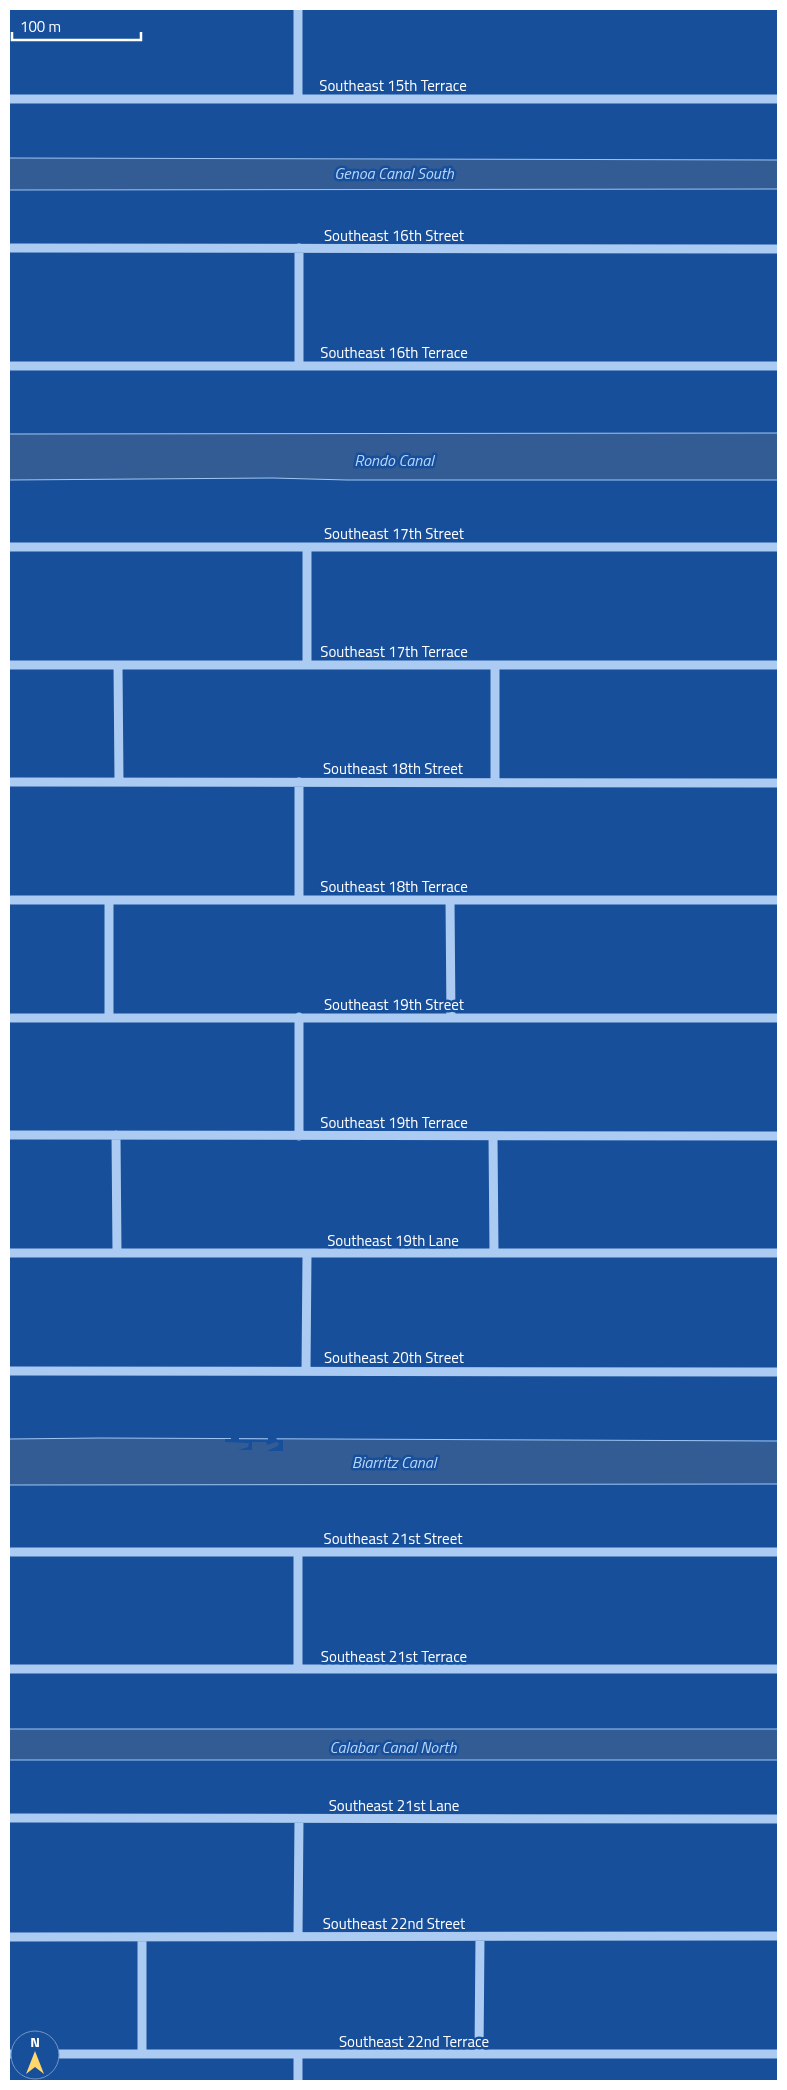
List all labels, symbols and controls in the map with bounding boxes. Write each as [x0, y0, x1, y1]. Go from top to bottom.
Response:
scale bar [12, 10, 141, 42]
text: 100 m [20, 15, 61, 38]
street label: Southeast 15th Terrace [319, 74, 467, 97]
water label: Genoa Canal South [334, 161, 455, 185]
street label: Southeast 16th Street [324, 224, 465, 247]
street label: Southeast 16th Terrace [320, 341, 468, 364]
water label: Rondo Canal [354, 448, 435, 472]
street label: Southeast 17th Street [324, 522, 465, 545]
street label: Southeast 17th Terrace [320, 640, 468, 663]
street label: Southeast 18th Street [323, 757, 464, 780]
street label: Southeast 18th Terrace [320, 875, 468, 898]
street label: Southeast 19th Street [324, 993, 465, 1016]
street label: Southeast 19th Terrace [320, 1111, 468, 1134]
street label: Southeast 19th Lane [327, 1229, 459, 1252]
street label: Southeast 20th Street [324, 1346, 465, 1369]
water label: Biarritz Canal [352, 1450, 438, 1474]
street label: Southeast 21st Street [324, 1527, 463, 1550]
street label: Southeast 21st Terrace [321, 1645, 467, 1668]
water label: Calabar Canal North [330, 1735, 457, 1759]
street label: Southeast 21st Lane [329, 1794, 459, 1817]
street label: Southeast 22nd Street [323, 1912, 466, 1935]
north arrow [10, 2030, 60, 2080]
street label: Southeast 22nd Terrace [339, 2030, 489, 2053]
text: N [30, 2031, 40, 2052]

